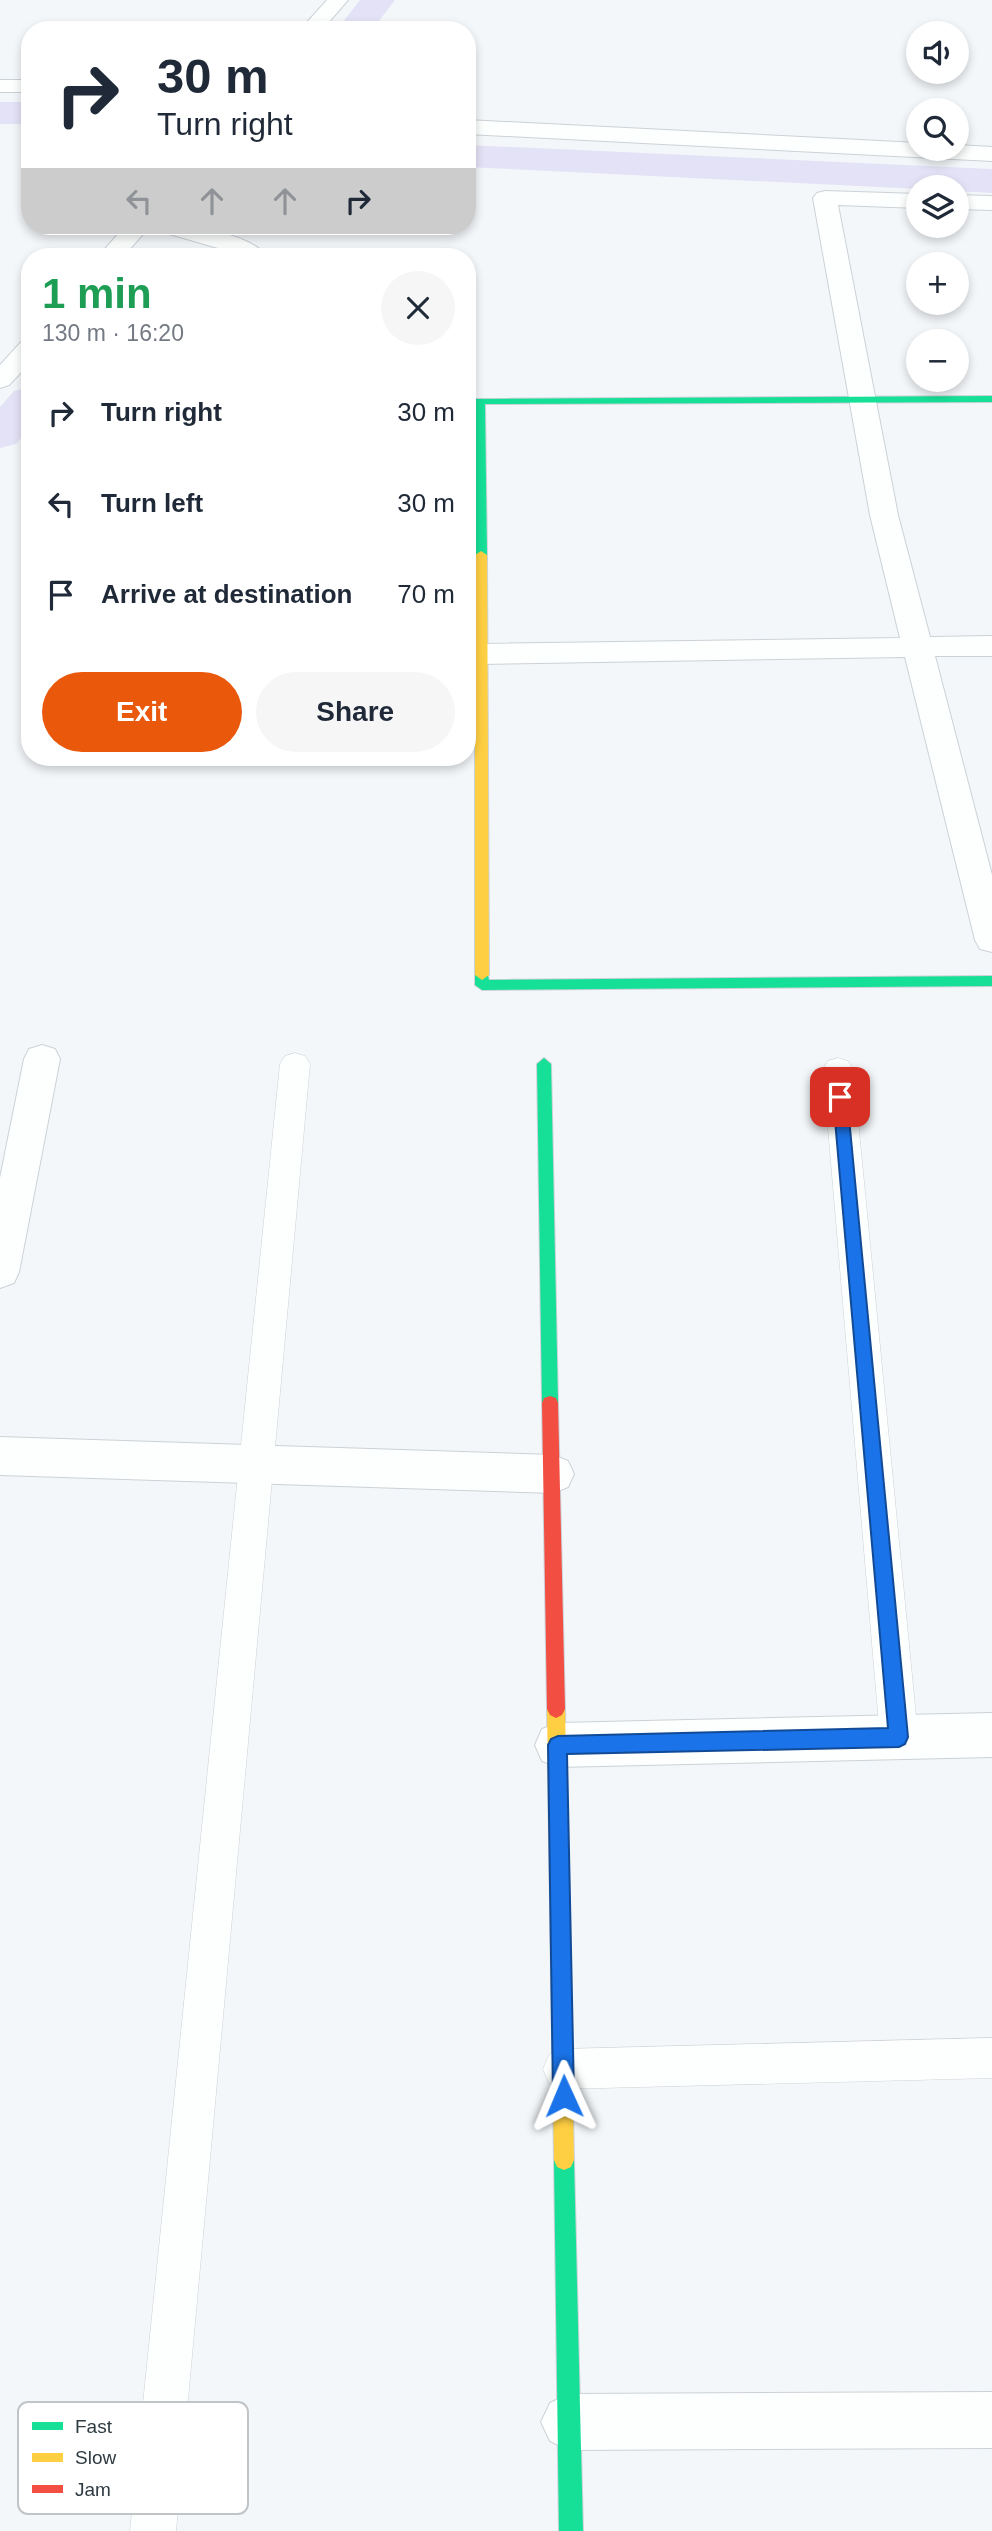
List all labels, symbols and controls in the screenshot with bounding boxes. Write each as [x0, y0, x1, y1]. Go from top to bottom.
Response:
map controls [906, 21, 969, 392]
button: sound [906, 21, 969, 84]
icon: right [42, 49, 133, 140]
text: 30 m [157, 49, 269, 103]
button: search [906, 98, 969, 161]
text: Turn right [157, 106, 293, 142]
button: layers [906, 175, 969, 238]
icon: left [120, 182, 158, 220]
icon: ahead [193, 182, 231, 220]
icon: ahead [266, 182, 304, 220]
icon: right [339, 182, 377, 220]
button: + [906, 252, 969, 315]
text: 1 min [42, 270, 152, 317]
button: close [381, 271, 455, 345]
text: 130 m · 16:20 [42, 320, 184, 346]
button: − [906, 329, 969, 392]
icon: right [42, 394, 80, 432]
text: Turn right [101, 397, 222, 427]
text: 30 m [397, 397, 455, 427]
icon: left [42, 485, 80, 523]
text: Turn left [101, 488, 203, 518]
text: 30 m [397, 488, 455, 518]
icon: arrive [42, 576, 80, 614]
text: Arrive at destination [101, 579, 352, 609]
text: 70 m [397, 579, 455, 609]
button: Exit [42, 672, 242, 752]
button: Share [256, 672, 455, 752]
pin [810, 1067, 870, 1127]
icon: arrive [821, 1078, 859, 1116]
position arrow [527, 2059, 601, 2133]
legend [18, 2402, 248, 2514]
text: Fast [75, 2416, 113, 2437]
text: Slow [75, 2447, 116, 2468]
text: Jam [75, 2479, 111, 2500]

